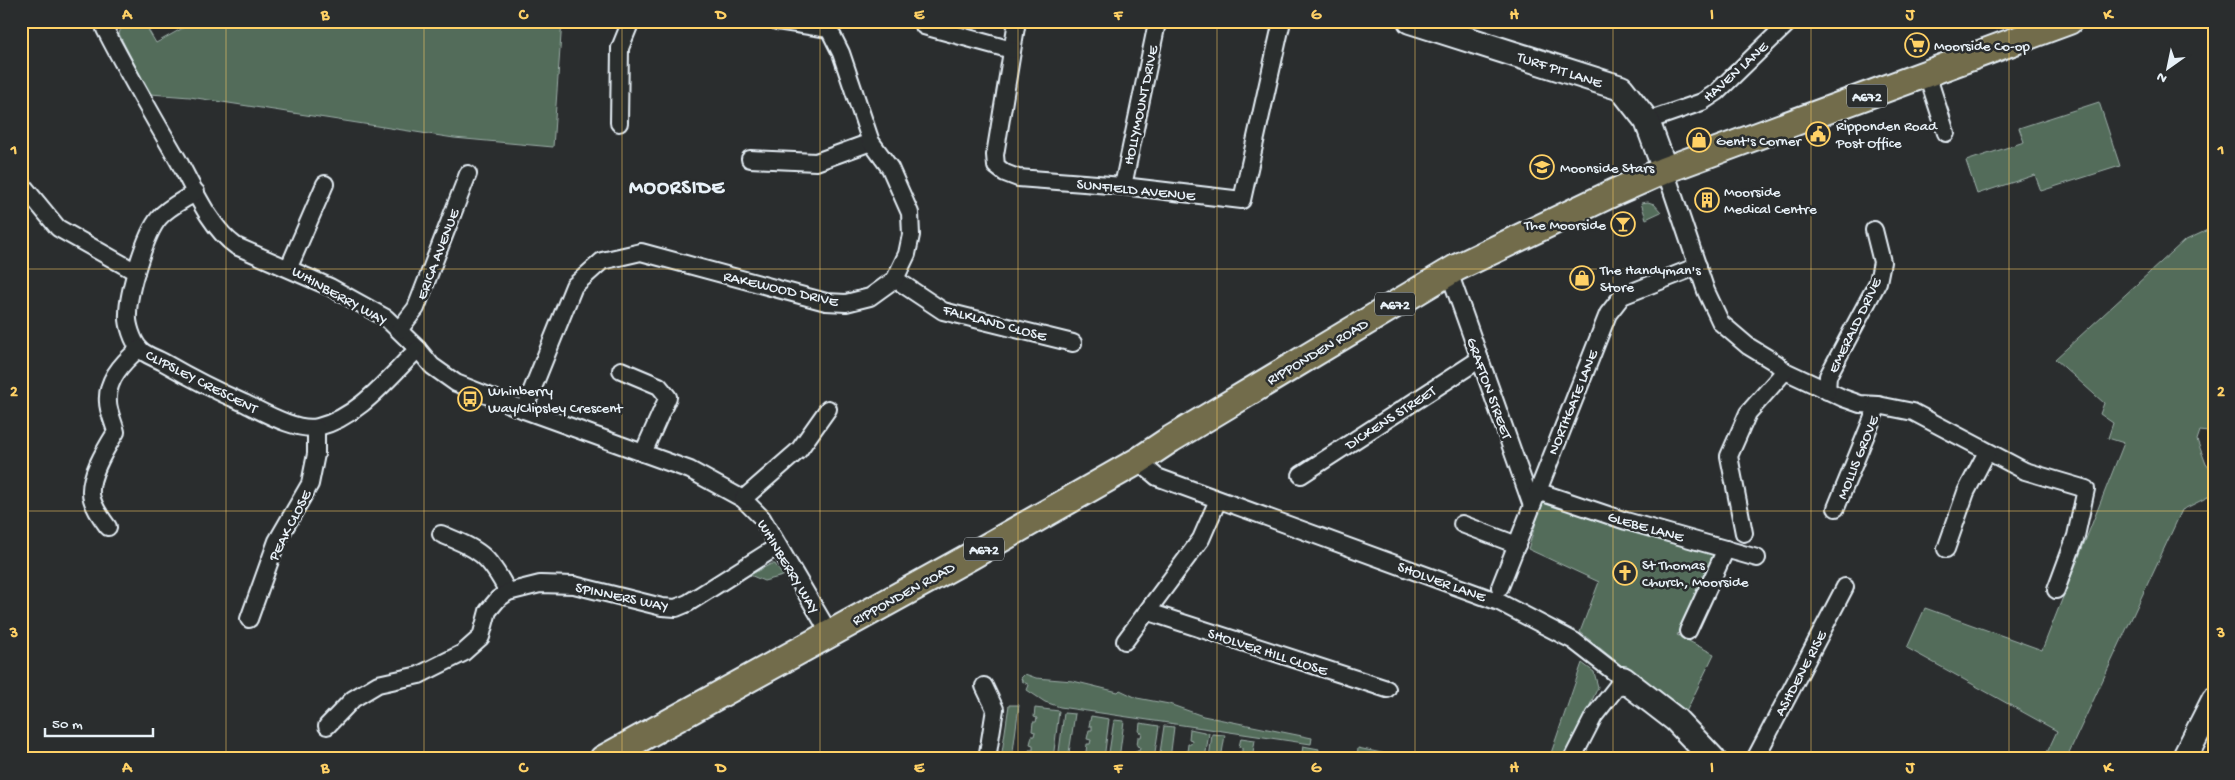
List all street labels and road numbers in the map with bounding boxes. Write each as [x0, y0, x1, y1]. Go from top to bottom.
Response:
street label: HAVEN LANE [1700, 38, 1773, 107]
street label: HOLLYMOUNT DRIVE [1121, 43, 1164, 167]
street label: TURF PIT LANE [1514, 48, 1605, 93]
road number: A672 [1847, 84, 1887, 108]
street label: SUNFIELD AVENUE [1076, 176, 1197, 206]
street label: ERICA AVENUE [413, 206, 465, 303]
street label: WHINBERRY WAY [288, 263, 390, 330]
street label: RAKEWOOD DRIVE [721, 268, 840, 312]
street label: EMERALD DRIVE [1825, 275, 1887, 376]
road number: A672 [1375, 292, 1415, 316]
street label: FALKLAND CLOSE [940, 301, 1049, 347]
street label: RIPPONDEN ROAD [1264, 315, 1372, 390]
street label: GRAFTON STREET [1461, 335, 1515, 443]
street label: CLIPSLEY CRESCENT [142, 347, 261, 419]
street label: NORTHGATE LANE [1545, 347, 1603, 458]
street label: DICKENS STREET [1342, 382, 1441, 455]
street label: MOLLIS GROVE [1834, 413, 1884, 502]
street label: PEAK CLOSE [265, 487, 317, 565]
street label: GLEBE LANE [1605, 508, 1686, 548]
street label: WHINBERRY WAY [752, 517, 822, 617]
road number: A672 [964, 538, 1004, 560]
street label: RIPPONDEN ROAD [849, 559, 959, 630]
street label: SHOLVER LANE [1395, 559, 1489, 607]
street label: SPINNERS WAY [573, 579, 670, 617]
street label: SHOLVER HILL CLOSE [1205, 625, 1330, 681]
street label: ASHDENE RISE [1772, 628, 1832, 720]

